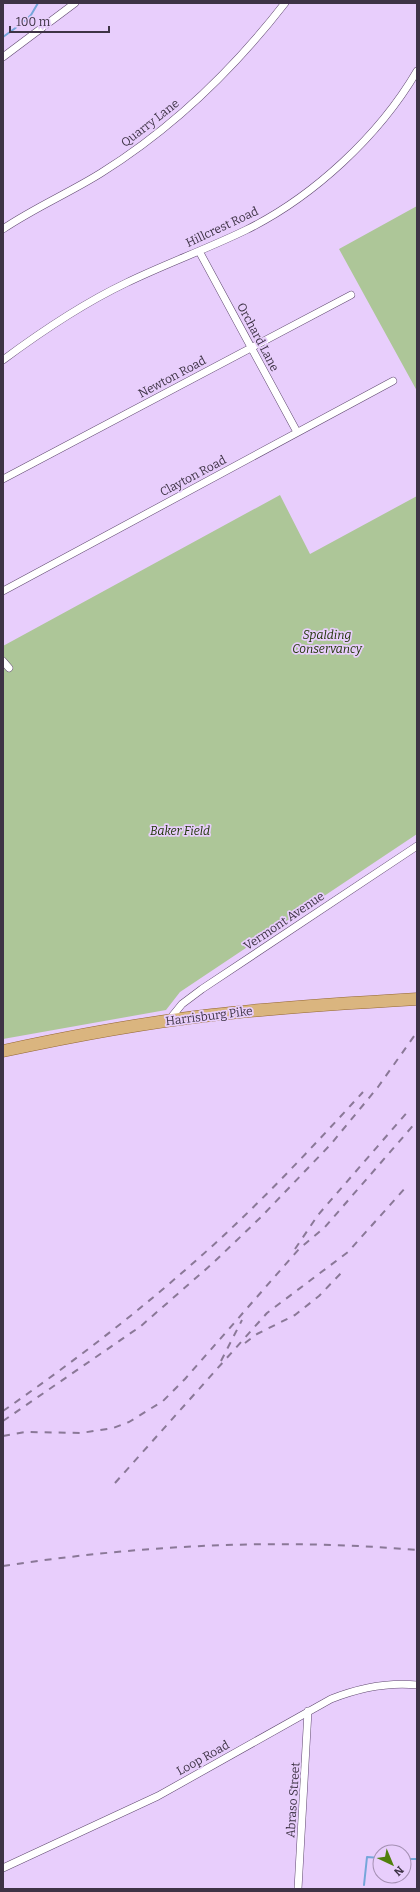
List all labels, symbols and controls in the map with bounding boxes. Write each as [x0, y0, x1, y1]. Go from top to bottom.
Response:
scale bar [10, 8, 109, 34]
text: 100 m [16, 15, 51, 29]
street label: Quarry Lane [118, 96, 182, 150]
street label: Hillcrest Road [184, 204, 260, 250]
street label: Orchard Lane [234, 300, 282, 374]
street label: Newton Road [136, 353, 208, 401]
street label: Clayton Road [158, 453, 228, 499]
park label: Spalding Conservancy [292, 628, 363, 656]
park label: Baker Field [150, 824, 210, 838]
street label: Vermont Avenue [241, 889, 327, 953]
street label: Harrisburg Pike [165, 1004, 253, 1028]
street label: Loop Road [174, 1738, 232, 1778]
street label: Abraso Street [283, 1761, 303, 1838]
north arrow [372, 1844, 412, 1884]
text: N [391, 1863, 406, 1879]

